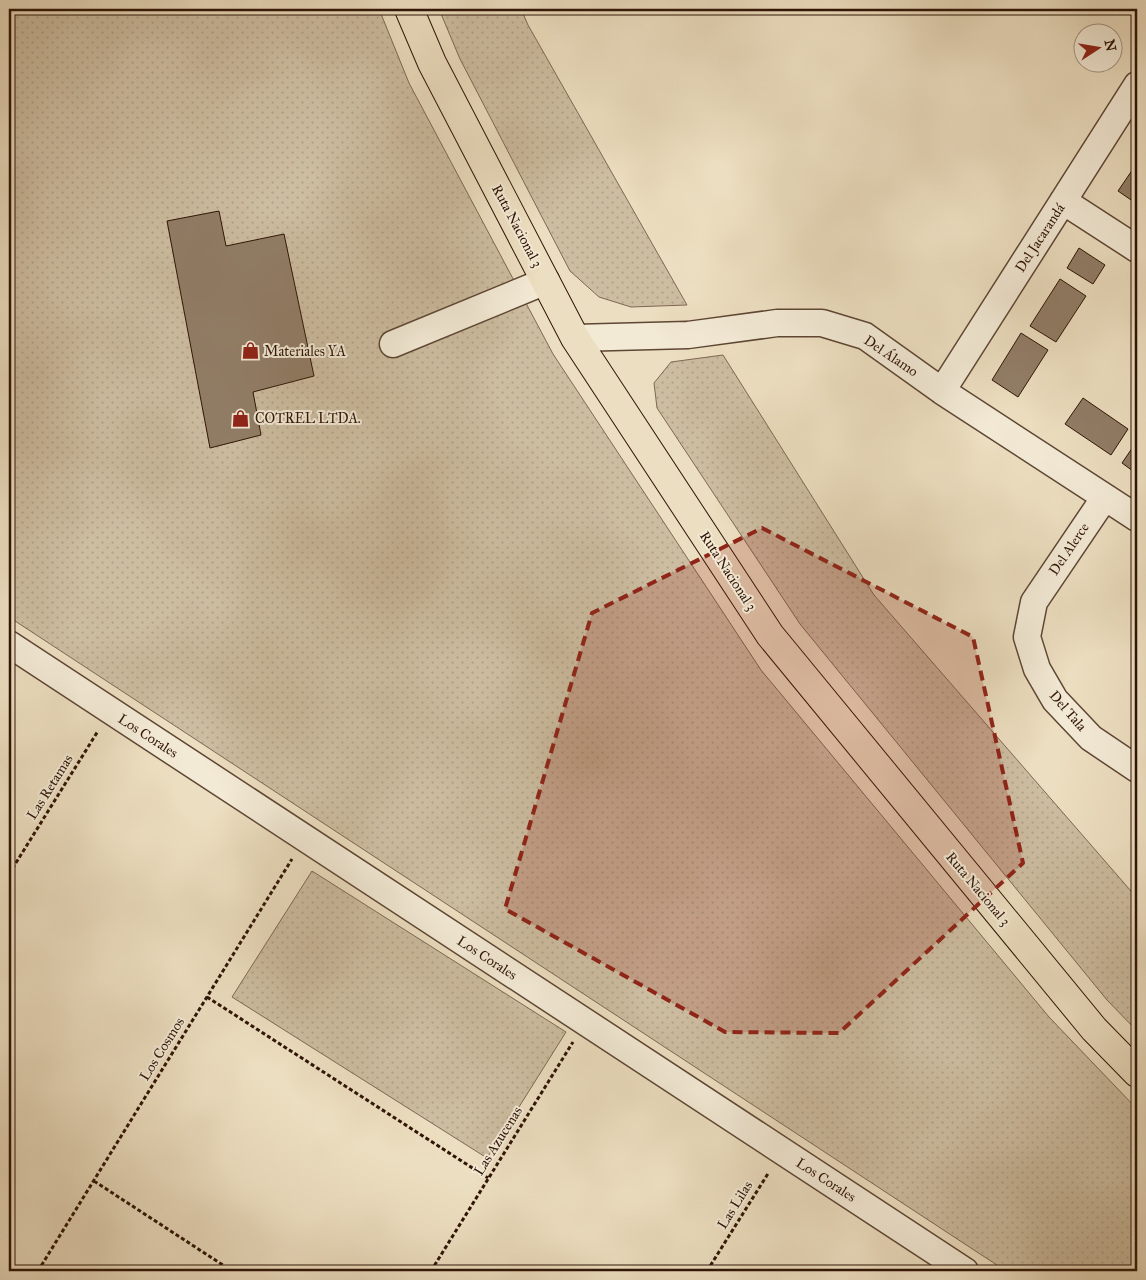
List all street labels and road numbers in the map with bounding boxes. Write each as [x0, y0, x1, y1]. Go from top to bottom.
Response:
street label: Ruta Nacional 3 [488, 182, 546, 270]
street label: Del Jacarandá [1012, 200, 1069, 276]
street label: Del Álamo [861, 330, 922, 380]
street label: Del Alerce [1045, 519, 1093, 578]
street label: Ruta Nacional 3 [696, 528, 760, 614]
street label: Del Tala [1046, 687, 1090, 735]
street label: Los Corales [115, 710, 181, 762]
street label: Las Retamas [23, 751, 77, 823]
street label: Ruta Nacional 3 [942, 849, 1014, 929]
street label: Los Corales [454, 932, 520, 984]
street label: Los Cosmos [136, 1014, 188, 1084]
street label: Las Azucenas [470, 1103, 526, 1179]
street label: Los Corales [793, 1154, 859, 1206]
street label: Las Lilas [714, 1178, 756, 1232]

